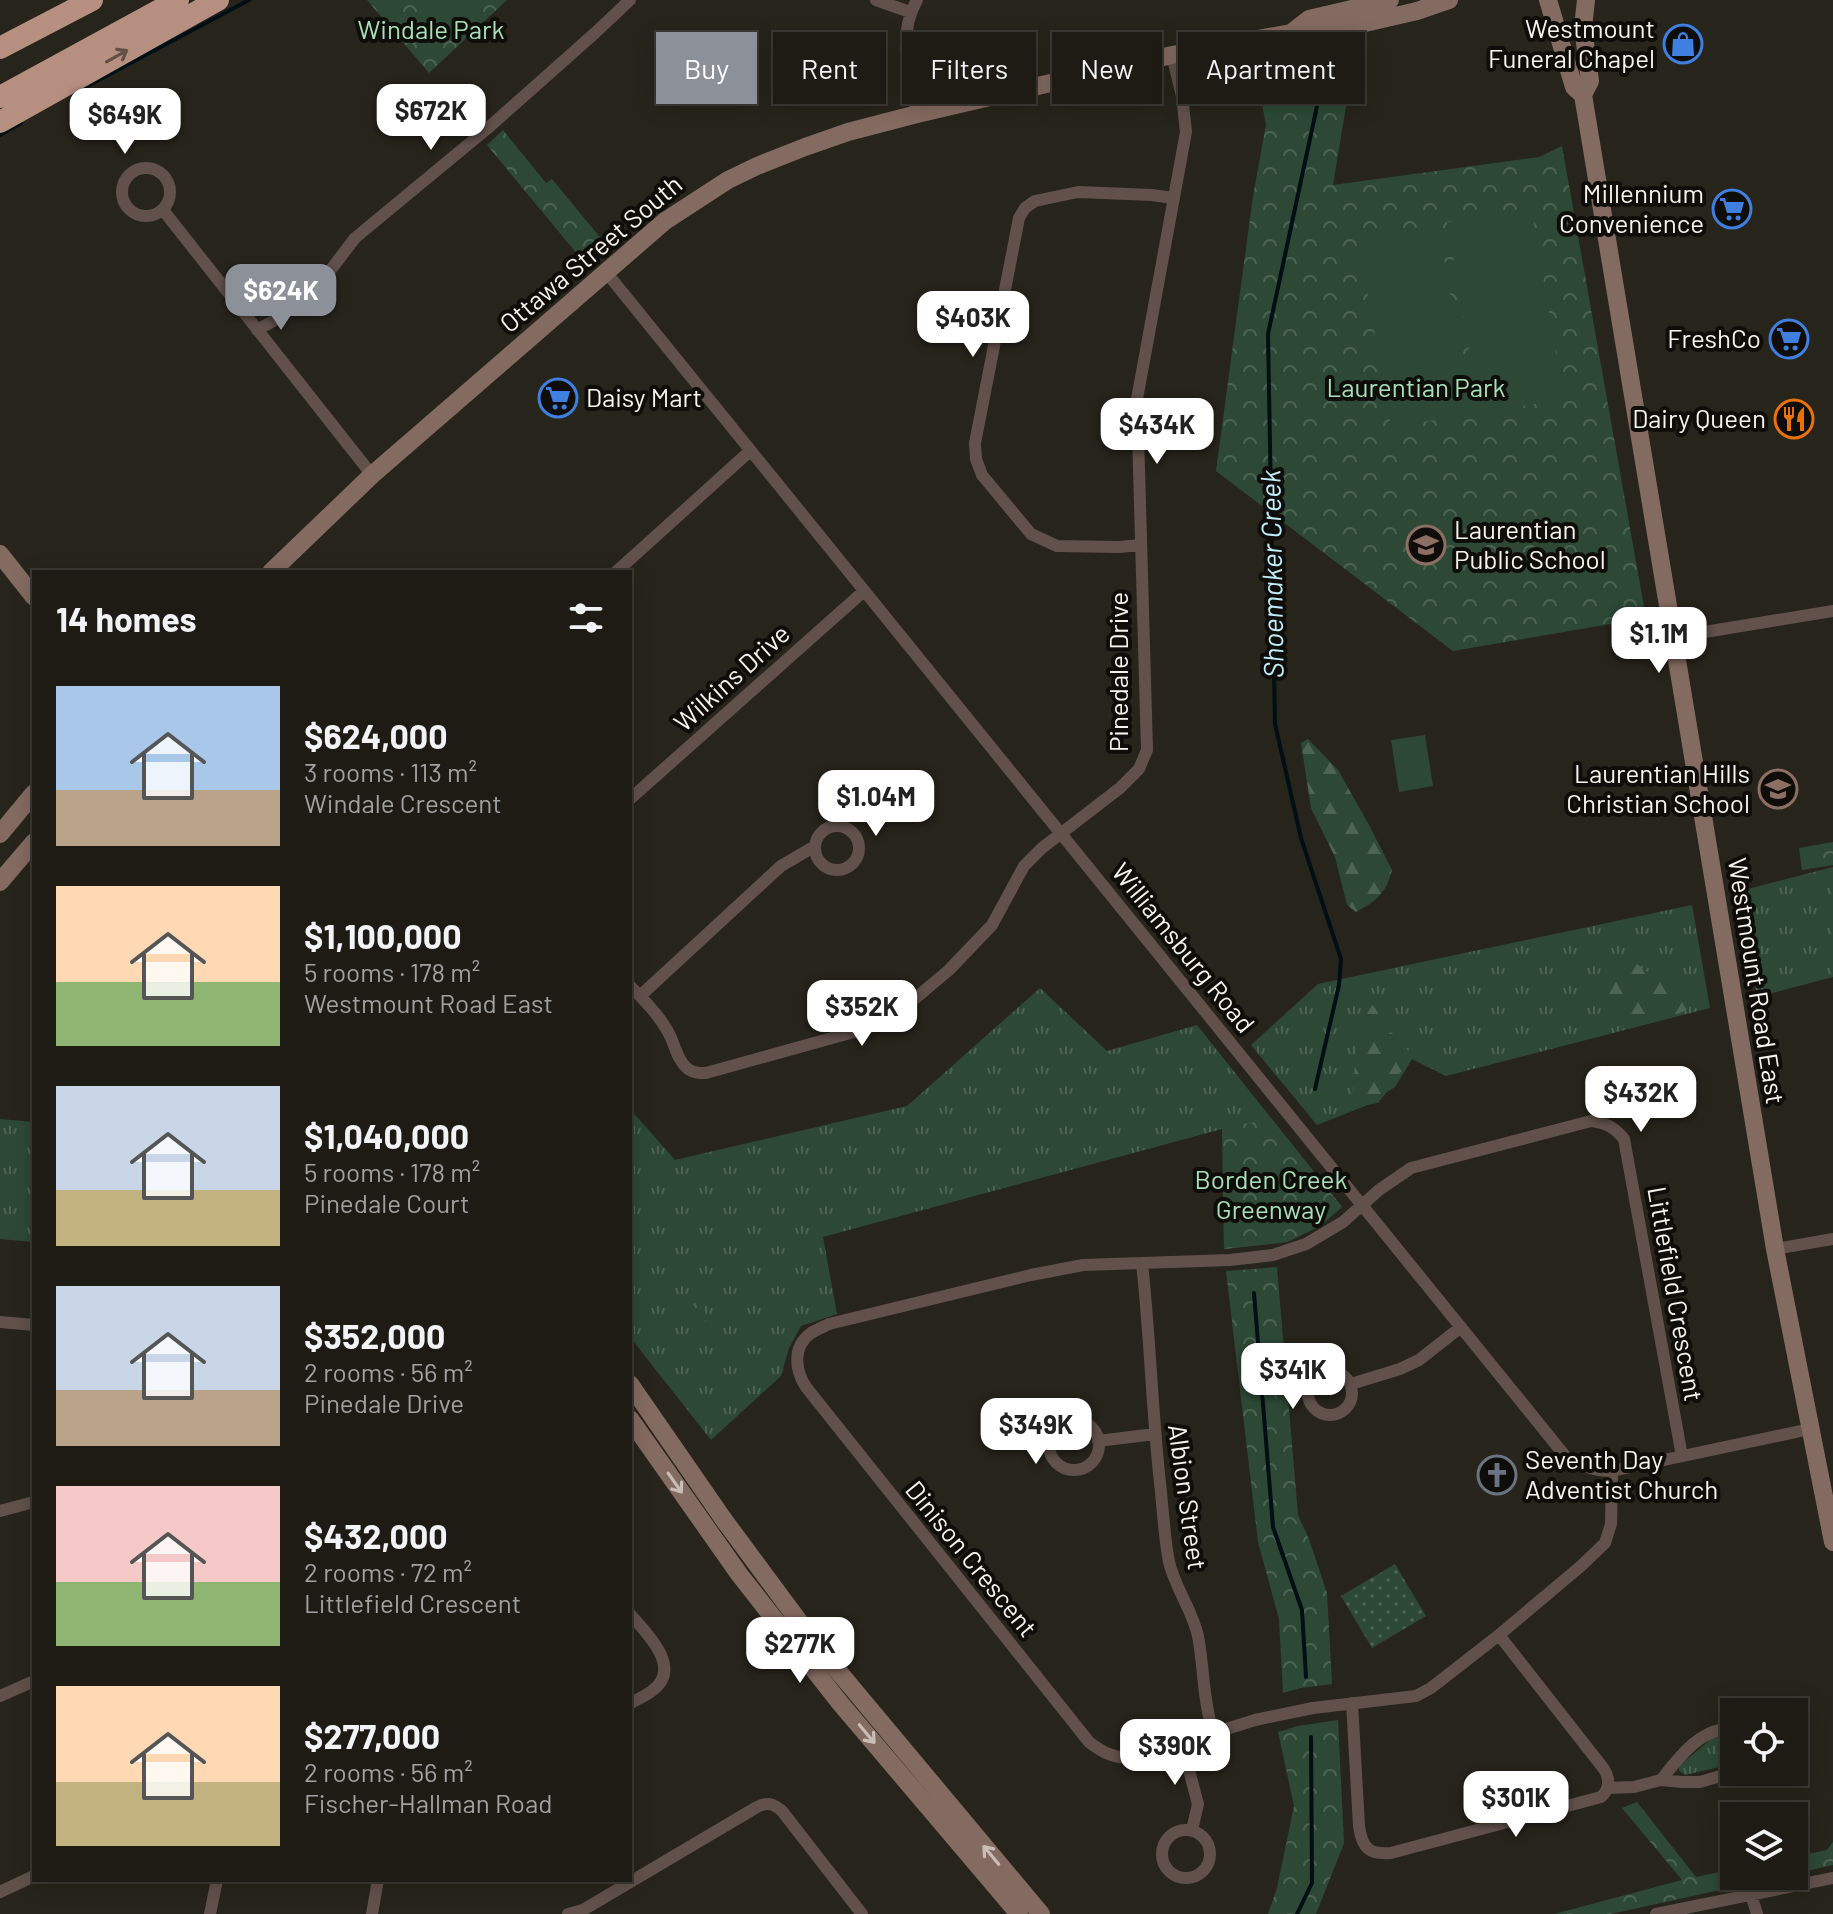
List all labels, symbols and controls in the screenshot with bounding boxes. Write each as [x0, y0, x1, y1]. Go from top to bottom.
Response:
place label: Westmount Funeral Chapel [1488, 12, 1655, 73]
park label: Windale Park [358, 13, 504, 44]
shop icon: Westmount Funeral Chapel [1662, 23, 1704, 65]
chip: Buy [656, 32, 757, 104]
chip: Rent [773, 32, 886, 104]
chip: Filters [902, 32, 1036, 104]
chip: New [1052, 32, 1162, 104]
chip: Apartment [1178, 32, 1365, 104]
one-way arrow [105, 48, 128, 64]
pin: $672K [375, 84, 487, 152]
pin: $649K [69, 88, 181, 156]
text: $672K [395, 94, 467, 125]
text: $649K [88, 98, 162, 129]
street label: Ottawa Street South [493, 168, 687, 338]
place label: Millennium Convenience [1559, 177, 1704, 238]
supermarket icon: Millennium Convenience [1711, 188, 1753, 230]
pin: $624K [225, 264, 337, 332]
text: $624K [243, 274, 319, 305]
pin: $403K [917, 291, 1029, 359]
text: $403K [935, 301, 1011, 332]
supermarket icon: FreshCo [1768, 318, 1810, 360]
place label: FreshCo [1667, 322, 1761, 353]
park label: Laurentian Park [1327, 371, 1505, 402]
supermarket icon: Daisy Mart [537, 377, 579, 419]
place label: Daisy Mart [586, 381, 702, 412]
pin: $434K [1101, 398, 1213, 466]
restaurant icon: Dairy Queen [1773, 398, 1815, 440]
place label: Dairy Queen [1632, 402, 1766, 433]
text: $434K [1119, 408, 1195, 439]
water label: Shoemaker Creek [1252, 469, 1290, 679]
place label: Laurentian Public School [1454, 513, 1606, 574]
school or university icon: Laurentian Public School [1405, 524, 1447, 566]
street label: Pinedale Drive [1102, 592, 1133, 752]
icon: filters [564, 596, 608, 640]
text: 14 homes [56, 598, 197, 639]
pin: $1.1M [1603, 607, 1715, 675]
street label: Wilkins Drive [667, 617, 795, 737]
text: $1.1M [1630, 617, 1688, 648]
text: $624,000 [304, 715, 448, 756]
icon: home [120, 718, 216, 814]
text: 3 rooms · 113 m² [304, 756, 477, 787]
place label: Laurentian Hills Christian School [1566, 757, 1750, 818]
school or university icon: Laurentian Hills Christian School [1757, 768, 1799, 810]
pin: $1.04M [811, 770, 941, 838]
text: $1.04M [836, 780, 916, 811]
text: Windale Crescent [304, 787, 502, 818]
street label: Westmount Road East [1723, 855, 1792, 1106]
street label: Williamsburg Road [1106, 856, 1262, 1038]
text: $1,100,000 [304, 915, 462, 956]
icon: home [120, 918, 216, 1014]
text: 5 rooms · 178 m² [304, 956, 480, 987]
pin: $352K [806, 980, 918, 1048]
text: Westmount Road East [304, 987, 553, 1018]
text: $352K [825, 990, 899, 1021]
pin: $432K [1585, 1066, 1697, 1134]
text: $432K [1603, 1076, 1679, 1107]
text: $1,040,000 [304, 1115, 469, 1156]
icon: home [120, 1118, 216, 1214]
text: 5 rooms · 178 m² [304, 1156, 480, 1187]
park label: Borden Creek Greenway [1195, 1163, 1347, 1224]
street label: Littlefield Crescent [1642, 1184, 1711, 1403]
text: Pinedale Court [304, 1187, 469, 1218]
text: $352,000 [304, 1315, 445, 1356]
icon: home [120, 1318, 216, 1414]
pin: $341K [1237, 1343, 1349, 1411]
text: $341K [1259, 1353, 1327, 1384]
text: 2 rooms · 56 m² [304, 1356, 473, 1387]
text: Pinedale Drive [304, 1387, 464, 1418]
pin: $349K [980, 1398, 1092, 1466]
text: $349K [999, 1408, 1073, 1439]
street label: Albion Street [1163, 1422, 1214, 1572]
place label: Seventh Day Adventist Church [1525, 1443, 1718, 1504]
church icon: Seventh Day Adventist Church [1476, 1454, 1518, 1496]
one-way arrow [667, 1471, 683, 1493]
street label: Dinison Crescent [900, 1474, 1044, 1642]
text: $432,000 [304, 1515, 448, 1556]
icon: home [120, 1518, 216, 1614]
text: 2 rooms · 72 m² [304, 1556, 472, 1587]
text: Littlefield Crescent [304, 1587, 521, 1618]
pin: $277K [744, 1617, 856, 1685]
text: $277K [764, 1627, 836, 1658]
map controls [1720, 1698, 1808, 1890]
button: locate [1720, 1698, 1808, 1786]
text: $277,000 [304, 1715, 440, 1756]
icon: home [120, 1718, 216, 1814]
pin: $390K [1119, 1719, 1231, 1787]
one-way arrow [858, 1723, 876, 1743]
text: $390K [1138, 1729, 1212, 1760]
text: 2 rooms · 56 m² [304, 1756, 473, 1787]
pin: $301K [1460, 1771, 1572, 1839]
text: $301K [1482, 1781, 1550, 1812]
text: Fischer-Hallman Road [304, 1787, 552, 1818]
button: layers [1720, 1802, 1808, 1890]
one-way arrow [982, 1845, 1000, 1865]

